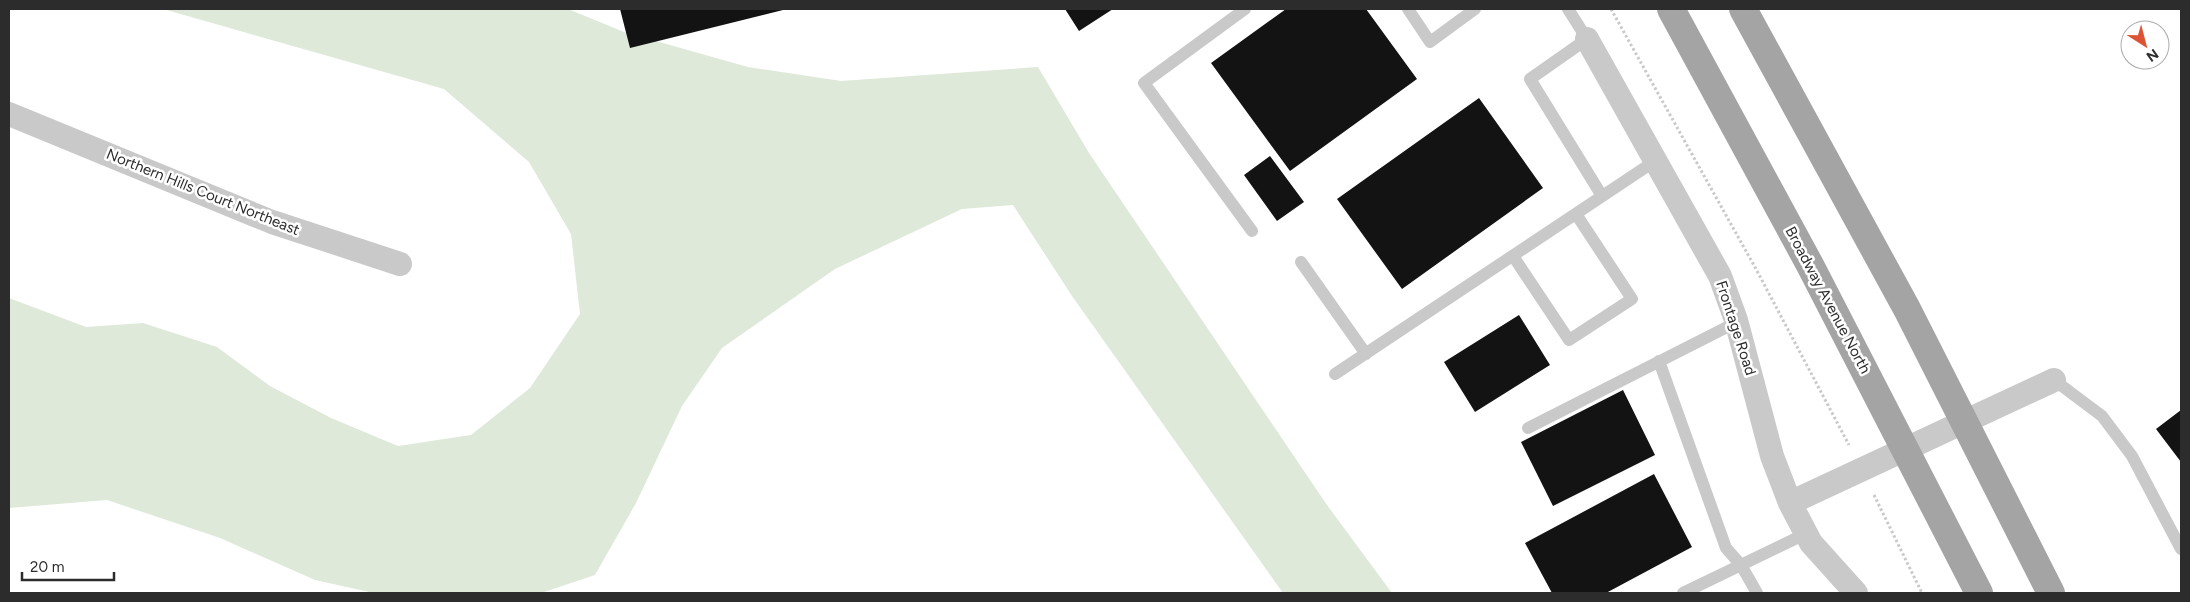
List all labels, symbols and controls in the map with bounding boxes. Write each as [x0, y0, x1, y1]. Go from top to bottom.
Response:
north arrow [2120, 20, 2170, 70]
text: N [2143, 45, 2162, 65]
street label: Northern Hills Court Northeast [104, 145, 303, 239]
street label: Broadway Avenue North [1782, 223, 1874, 377]
street label: Frontage Road [1712, 278, 1760, 378]
scale bar [22, 550, 115, 582]
text: 20 m [30, 558, 64, 576]

